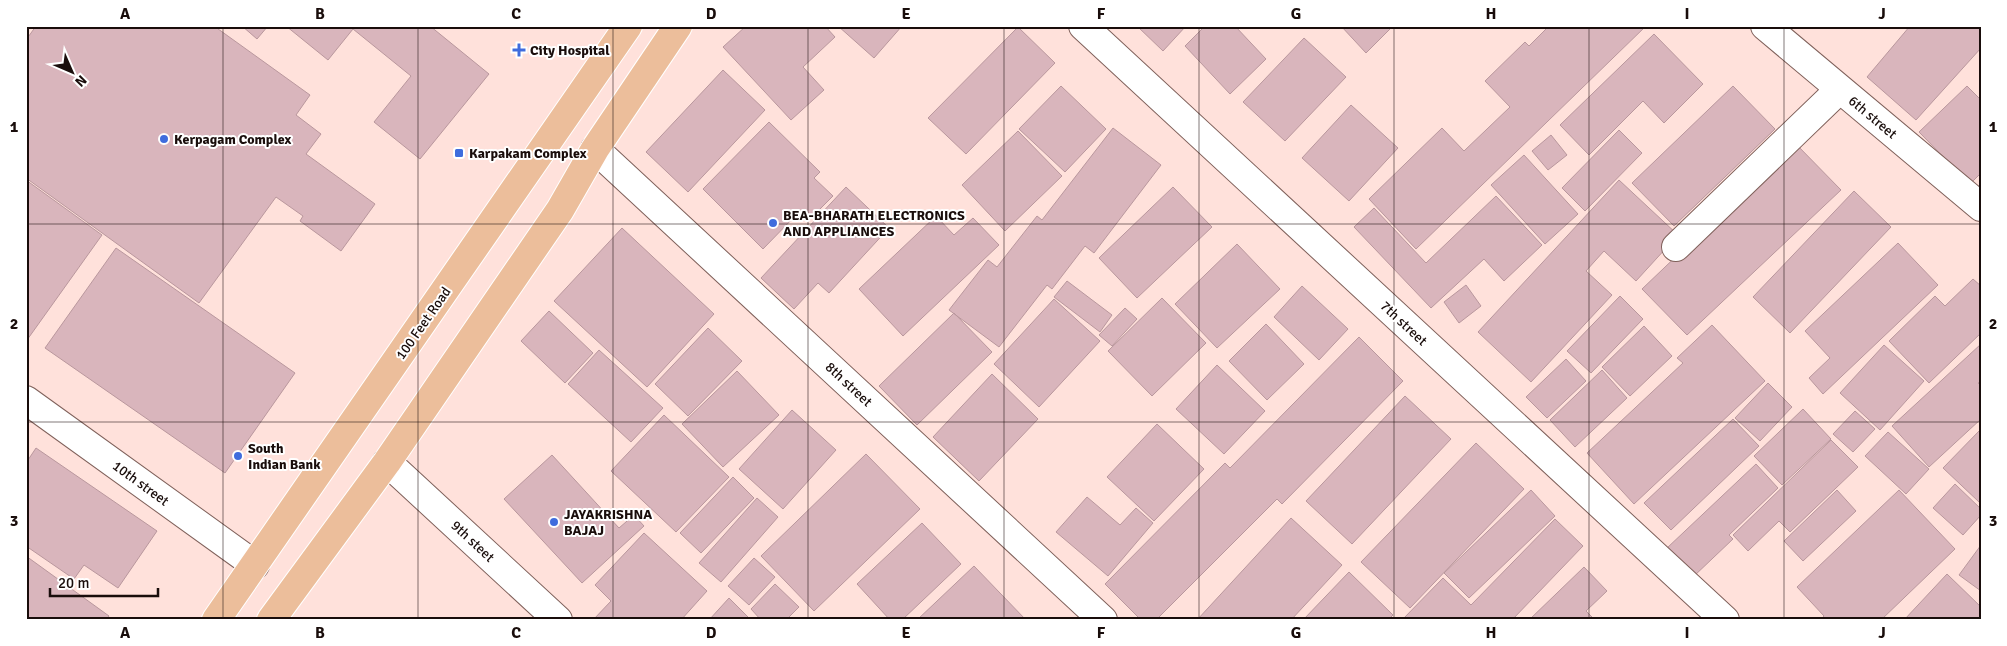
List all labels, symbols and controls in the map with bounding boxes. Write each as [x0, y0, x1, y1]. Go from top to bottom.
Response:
text: A [120, 4, 131, 24]
text: B [315, 4, 325, 24]
text: C [511, 4, 521, 24]
text: D [706, 4, 717, 24]
text: E [901, 4, 911, 24]
text: F [1097, 4, 1106, 24]
text: G [1291, 4, 1301, 24]
text: H [1486, 4, 1496, 24]
text: I [1684, 4, 1690, 24]
text: J [1878, 4, 1886, 24]
place label: City Hospital [530, 42, 610, 59]
marker: City Hospital [512, 43, 526, 57]
north arrow [48, 48, 98, 98]
text: N [71, 71, 90, 90]
street label: 6th street [1845, 92, 1900, 143]
text: 1 [10, 117, 19, 137]
text: 1 [1989, 117, 1998, 137]
place label: Kerpagam Complex [174, 131, 292, 148]
marker: Kerpagam Complex [158, 133, 170, 145]
place label: Karpakam Complex [469, 145, 587, 162]
marker: Karpakam Complex [453, 147, 465, 159]
place label: BEA-BHARATH ELECTRONICS AND APPLIANCES [783, 207, 965, 240]
marker: BEA-BHARATH ELECTRONICS AND APPLIANCES [767, 217, 779, 229]
street label: 100 Feet Road [392, 284, 455, 363]
street label: 7th street [1377, 297, 1431, 349]
text: 2 [10, 314, 18, 334]
text: 2 [1989, 314, 1997, 334]
street label: 8th street [822, 358, 876, 410]
place label: South Indian Bank [248, 440, 321, 473]
marker: South Indian Bank [232, 450, 244, 462]
street label: 10th street [109, 457, 172, 510]
place label: JAYAKRISHNA BAJAJ [564, 506, 652, 539]
text: 3 [10, 511, 18, 531]
text: 3 [1989, 511, 1997, 531]
marker: JAYAKRISHNA BAJAJ [548, 516, 560, 528]
street label: 9th steet [447, 517, 498, 566]
scale bar [50, 566, 158, 598]
text: 20 m [58, 574, 89, 592]
text: A [120, 623, 131, 643]
text: B [315, 623, 325, 643]
text: C [511, 623, 521, 643]
text: D [706, 623, 717, 643]
text: E [901, 623, 911, 643]
text: F [1097, 623, 1106, 643]
text: G [1291, 623, 1301, 643]
text: H [1486, 623, 1496, 643]
text: I [1684, 623, 1690, 643]
text: J [1878, 623, 1886, 643]

